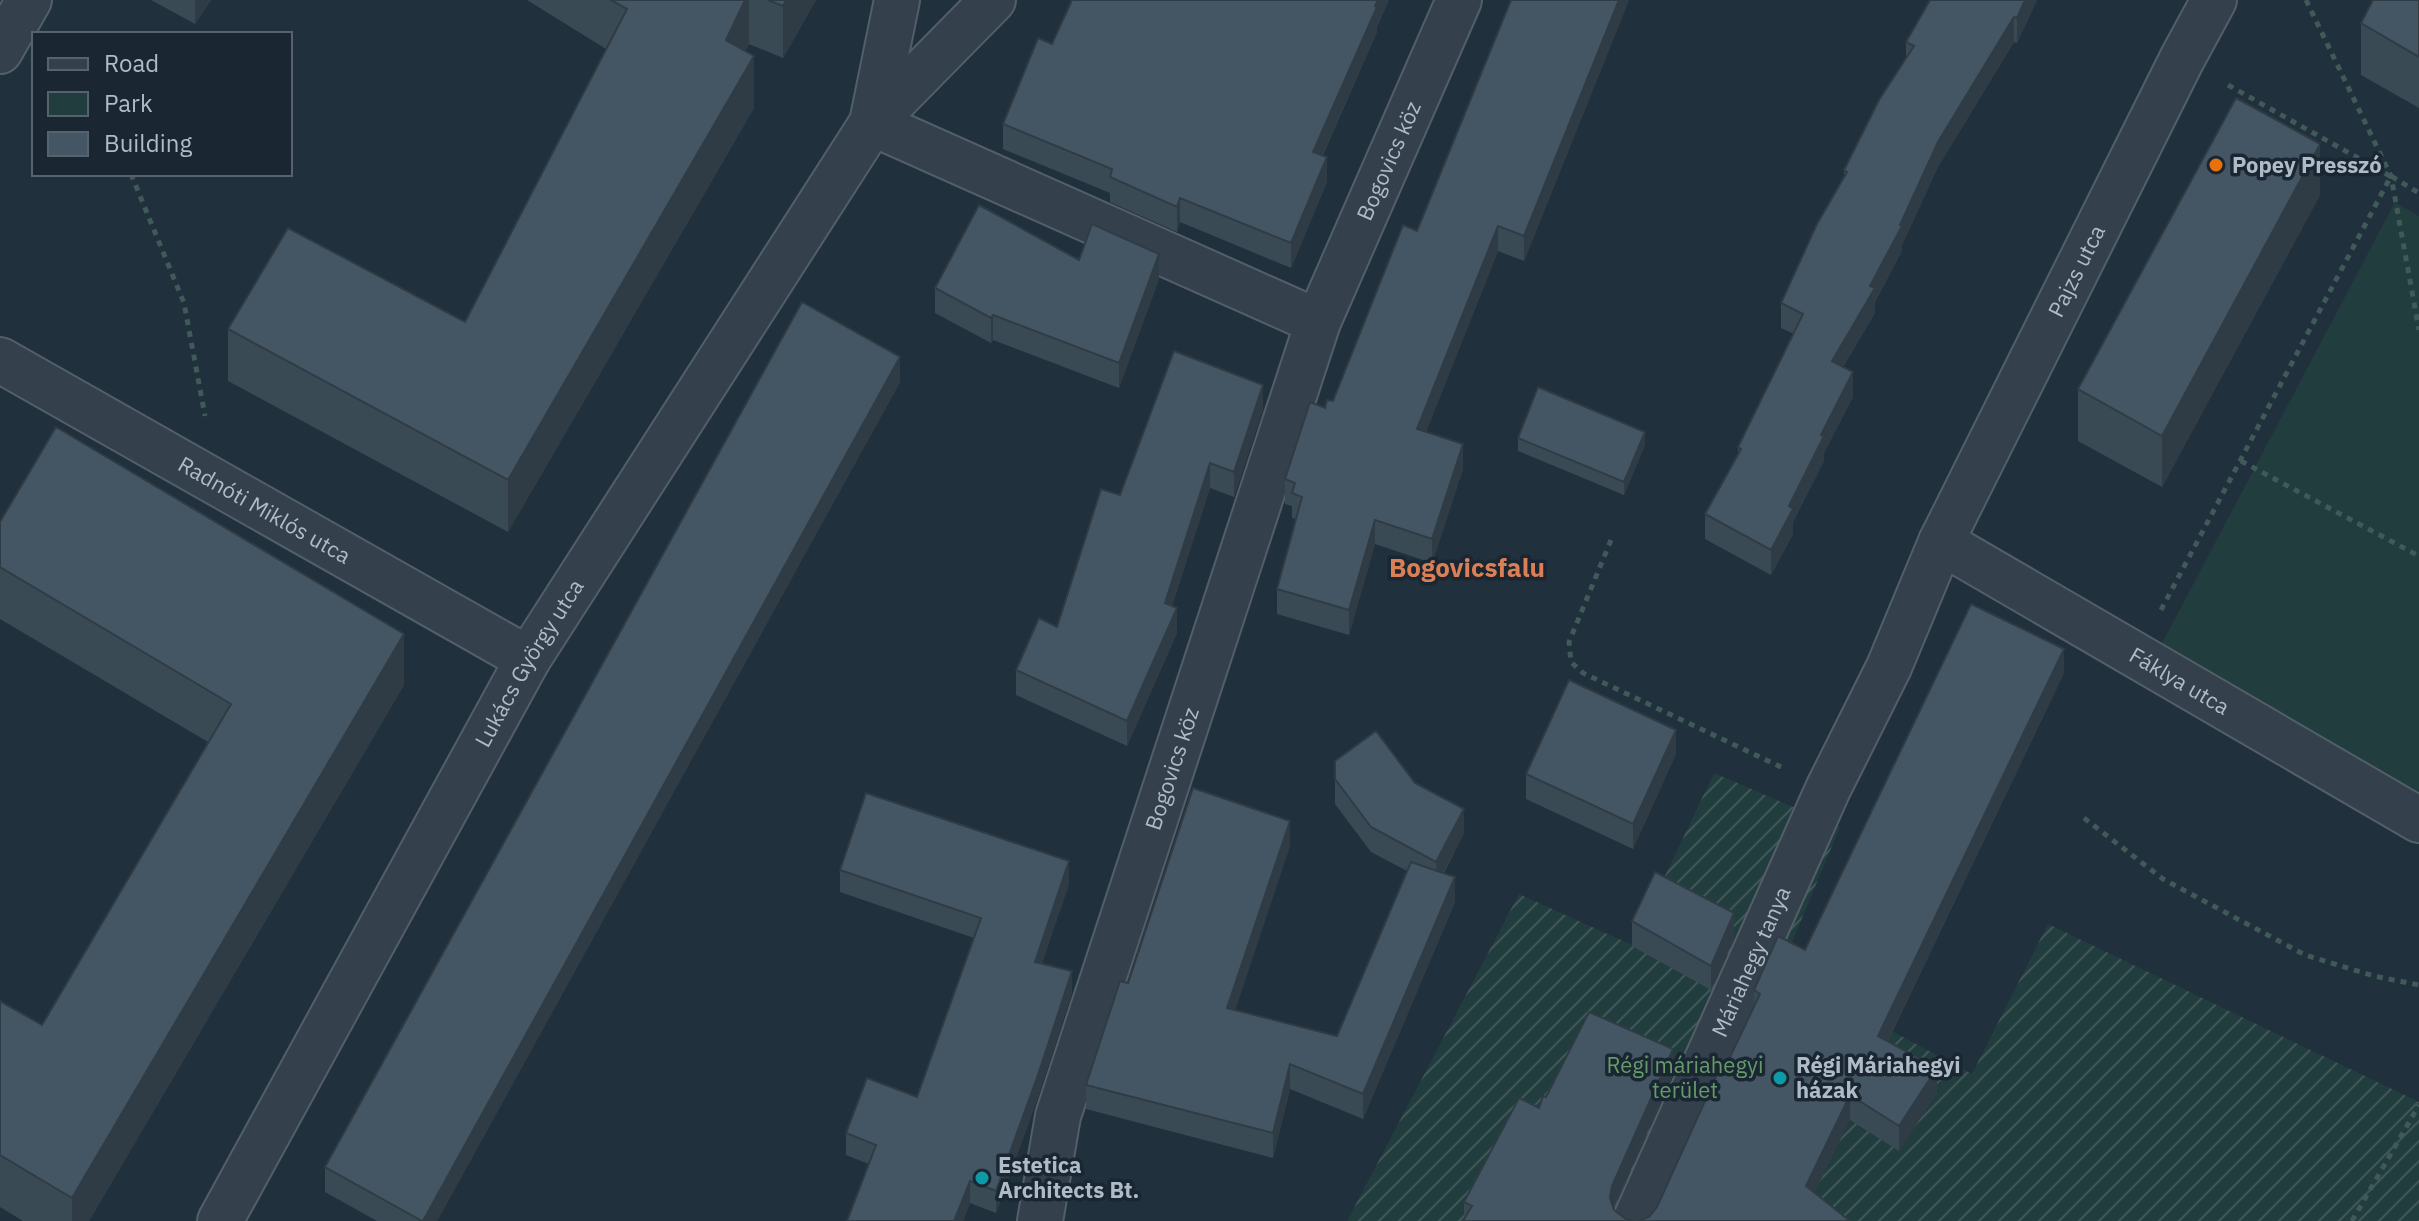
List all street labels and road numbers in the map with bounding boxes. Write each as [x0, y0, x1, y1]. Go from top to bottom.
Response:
street label: Bogovics köz [1349, 96, 1427, 225]
street label: Pajzs utca [2041, 219, 2111, 322]
street label: Radnóti Miklós utca [173, 449, 356, 570]
street label: Lukács György utca [468, 573, 590, 752]
street label: Fáklya utca [2125, 640, 2235, 721]
street label: Bogovics köz [1138, 703, 1205, 834]
street label: Máriahegy tanya [1704, 882, 1797, 1041]

